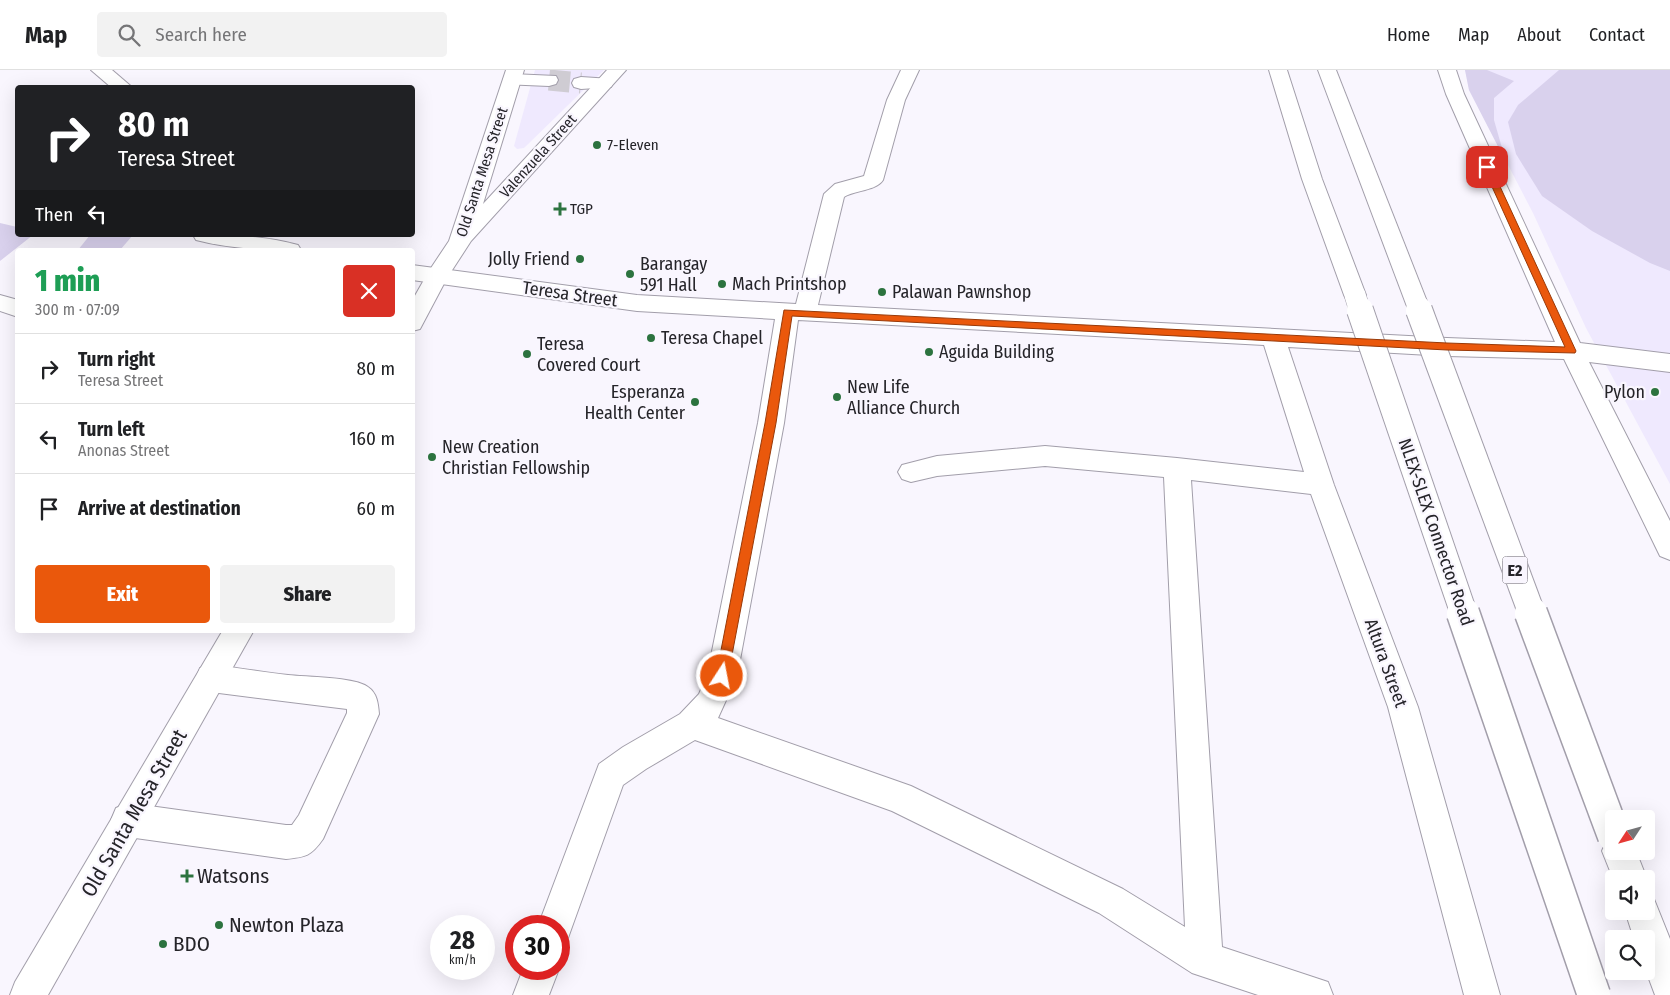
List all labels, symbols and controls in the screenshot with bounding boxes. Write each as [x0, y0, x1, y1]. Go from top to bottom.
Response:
search box [97, 12, 447, 57]
text: Map [25, 21, 67, 49]
icon: search [115, 21, 143, 49]
text: Search here [155, 23, 247, 46]
text: Home [1387, 24, 1430, 46]
text: Map [1458, 24, 1489, 46]
text: About [1517, 24, 1561, 46]
text: Contact [1589, 24, 1645, 46]
text: 80 m [118, 103, 190, 145]
icon: right [35, 105, 100, 170]
street label: Old Santa Mesa Street [453, 105, 512, 239]
street label: Valenzuela Street [496, 110, 580, 201]
place label: 7-Eleven [607, 136, 659, 154]
marker: 7-Eleven [591, 139, 603, 151]
text: Teresa Street [118, 145, 235, 172]
pin [1466, 146, 1508, 188]
icon: arrive [1473, 153, 1501, 181]
icon: left [83, 200, 111, 228]
place label: TGP [570, 200, 593, 218]
text: Then [35, 203, 73, 226]
marker: TGP [554, 203, 566, 215]
place label: Jolly Friend [488, 248, 570, 270]
marker: Jolly Friend [574, 253, 586, 265]
place label: Barangay 591 Hall [640, 253, 707, 296]
text: 1 min [35, 263, 100, 299]
button: close [343, 265, 395, 317]
marker: Barangay 591 Hall [624, 268, 636, 280]
place label: Mach Printshop [732, 273, 847, 295]
street label: Teresa Street [521, 276, 619, 312]
marker: Mach Printshop [716, 278, 728, 290]
place label: Palawan Pawnshop [892, 281, 1031, 303]
marker: Palawan Pawnshop [876, 286, 888, 298]
text: 300 m · 07:09 [35, 300, 120, 319]
place label: Teresa Chapel [661, 327, 763, 349]
marker: Teresa Chapel [645, 332, 657, 344]
place label: Teresa Covered Court [537, 333, 641, 376]
place label: Aguida Building [939, 341, 1055, 363]
marker: Aguida Building [923, 346, 935, 358]
text: Turn right [78, 348, 155, 371]
marker: Teresa Covered Court [521, 348, 533, 360]
icon: right [35, 355, 63, 383]
text: 80 m [357, 357, 395, 380]
text: Teresa Street [78, 371, 163, 390]
place label: New Life Alliance Church [847, 376, 960, 419]
place label: Esperanza Health Center [584, 381, 686, 424]
place label: Pylon [1604, 381, 1645, 403]
marker: Pylon [1649, 386, 1661, 398]
marker: New Life Alliance Church [831, 391, 843, 403]
marker: Esperanza Health Center [689, 396, 701, 408]
text: Turn left [78, 418, 145, 441]
icon: left [35, 425, 63, 453]
text: 160 m [349, 427, 395, 450]
place label: New Creation Christian Fellowship [442, 436, 590, 479]
street label: NLEX-SLEX Connector Road [1394, 436, 1478, 628]
text: Anonas Street [78, 441, 169, 460]
marker: New Creation Christian Fellowship [426, 451, 438, 463]
icon: arrive [35, 495, 63, 523]
text: Arrive at destination [78, 497, 241, 520]
text: 60 m [357, 497, 395, 520]
road number: E2 [1502, 556, 1528, 584]
button: Exit [35, 565, 210, 623]
button: Share [220, 565, 395, 623]
street label: Altura Street [1360, 616, 1412, 710]
position arrow [695, 649, 747, 701]
street label: Old Santa Mesa Street [75, 724, 193, 902]
north arrow [1605, 810, 1655, 860]
map controls [1605, 810, 1655, 980]
place label: Watsons [197, 863, 269, 889]
marker: Watsons [181, 870, 193, 882]
button: sound [1605, 870, 1655, 920]
place label: Newton Plaza [229, 912, 344, 938]
speed limit sign: 30 [505, 915, 570, 980]
marker: Newton Plaza [213, 919, 225, 931]
text: 28 [450, 926, 475, 956]
button: search [1605, 930, 1655, 980]
place label: BDO [173, 931, 210, 957]
marker: BDO [157, 938, 169, 950]
text: km/h [449, 953, 476, 967]

